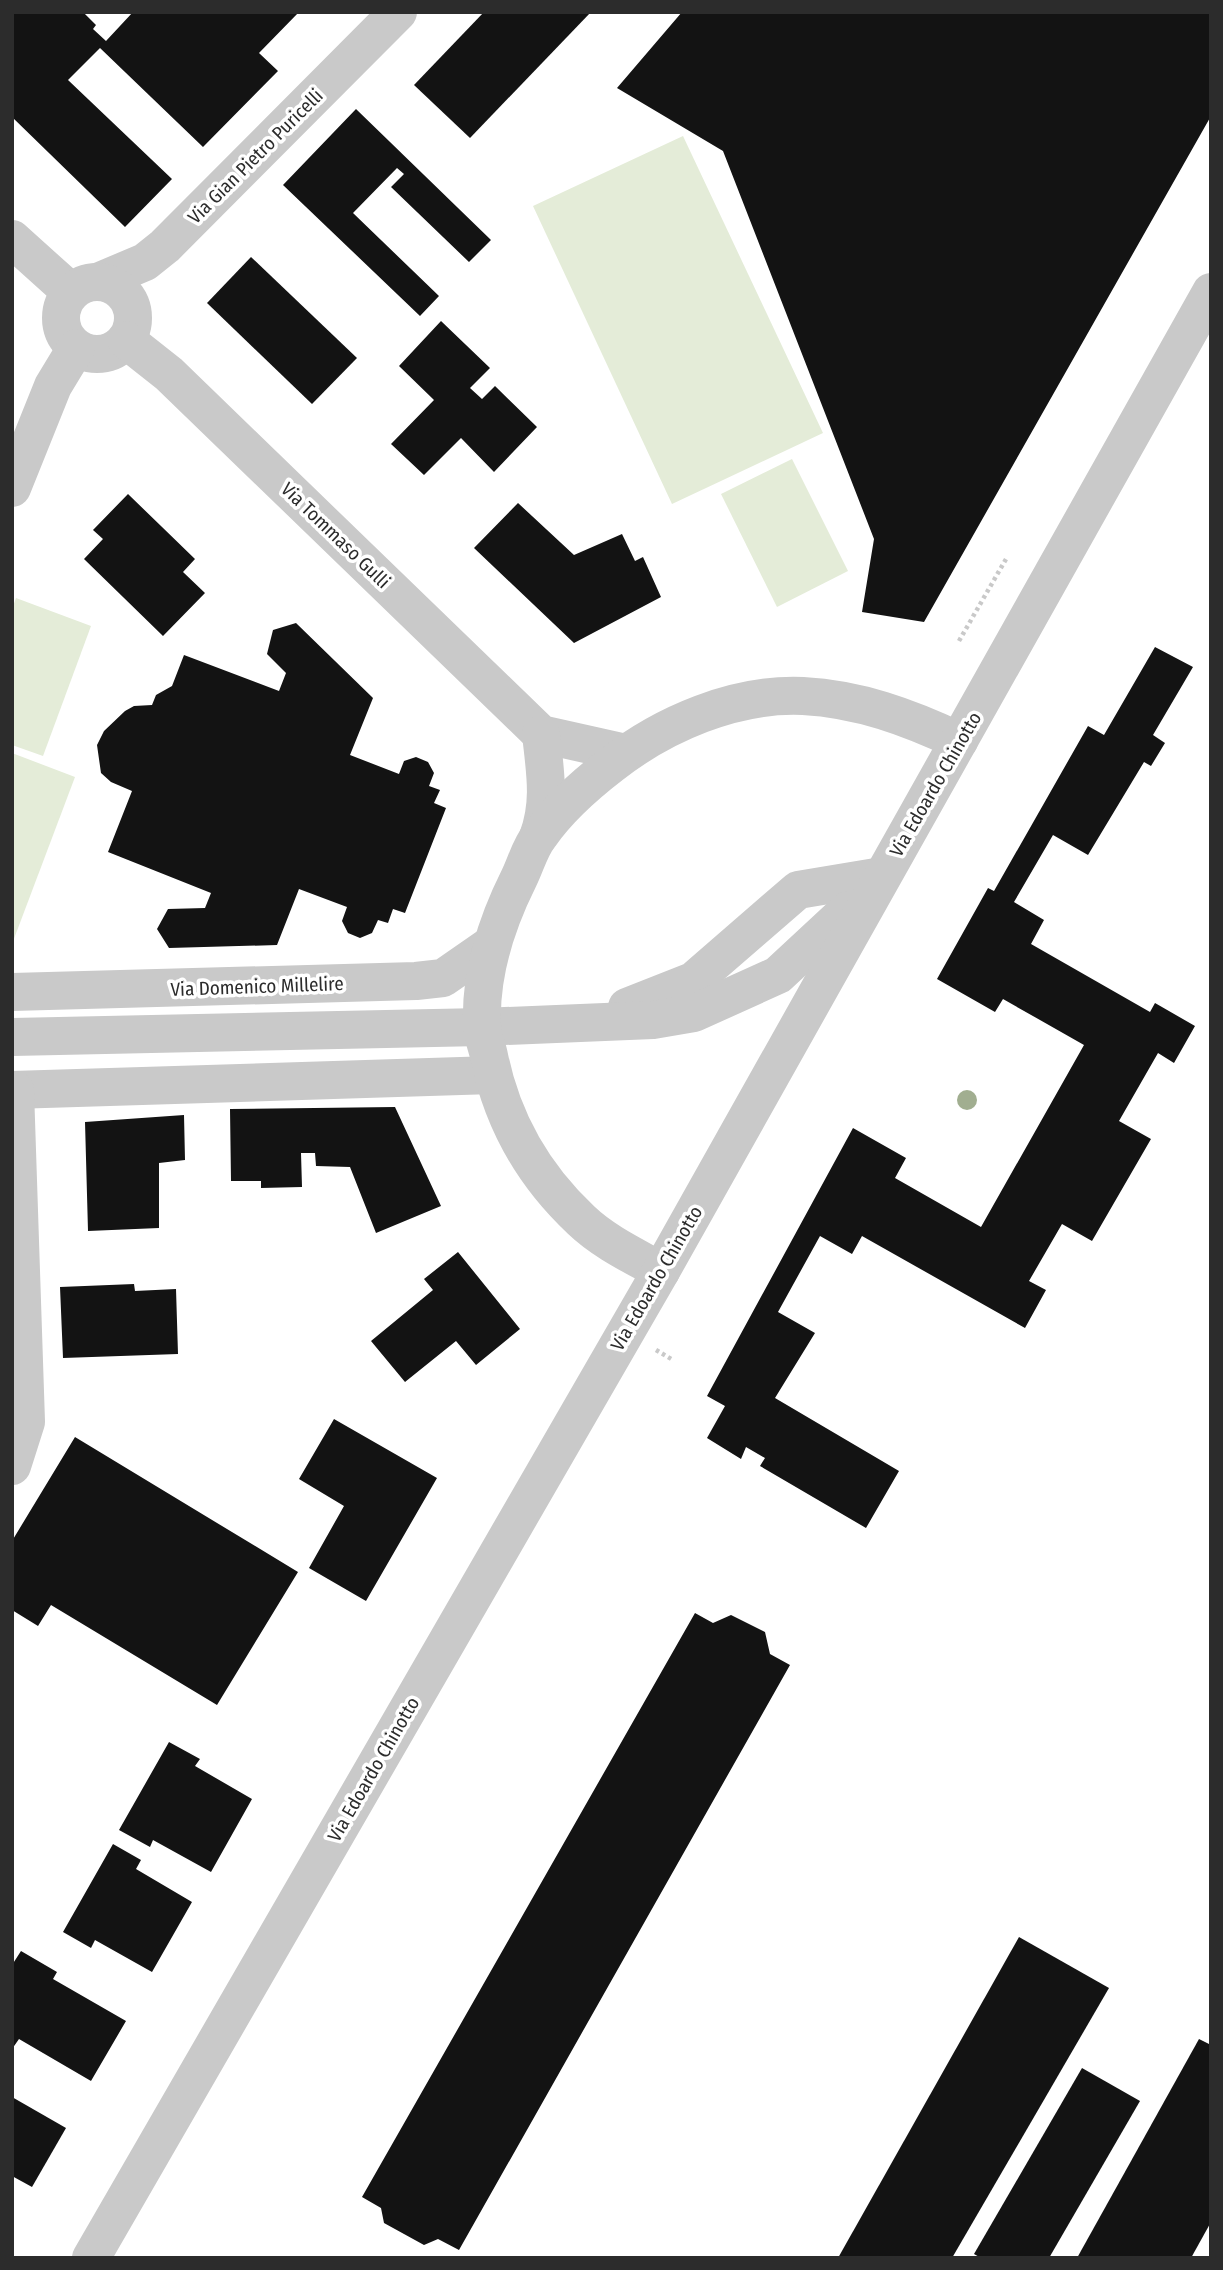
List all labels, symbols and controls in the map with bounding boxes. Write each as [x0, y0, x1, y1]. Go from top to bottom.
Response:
street label: Via Gian Pietro Puricelli [183, 84, 328, 229]
street label: Via Tommaso Gulli [276, 478, 395, 593]
street label: Via Edoardo Chinotto [885, 708, 986, 861]
street label: Via Domenico Millelire [170, 972, 344, 1001]
street label: Via Edoardo Chinotto [606, 1202, 707, 1355]
street label: Via Edoardo Chinotto [323, 1693, 424, 1846]

